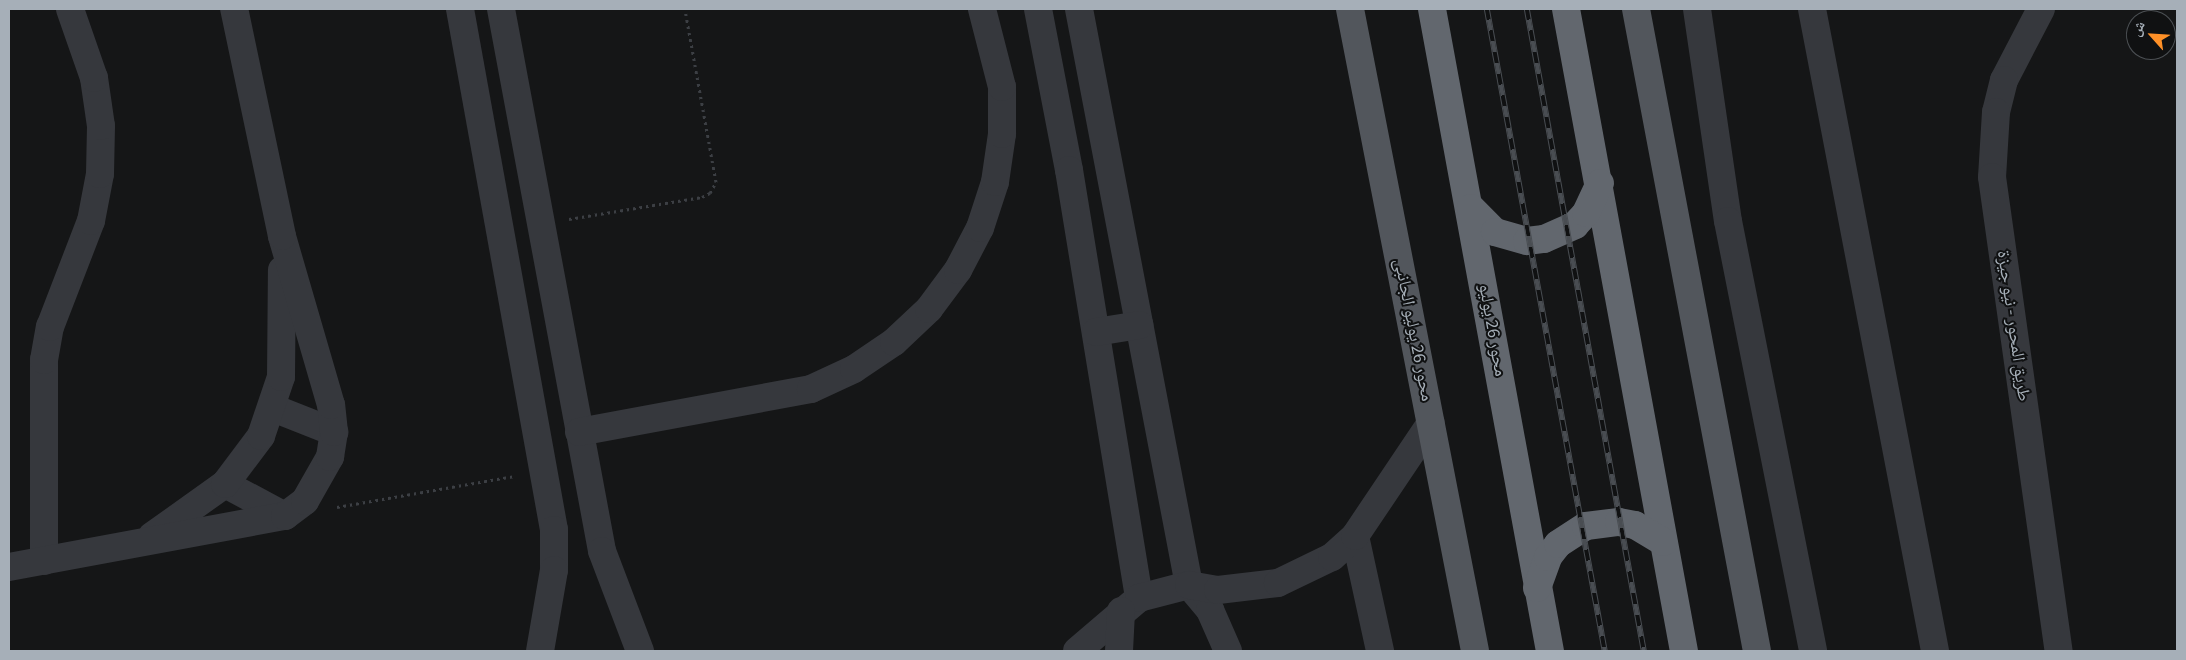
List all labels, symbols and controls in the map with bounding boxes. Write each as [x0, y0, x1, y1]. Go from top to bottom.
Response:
north arrow [2126, 10, 2176, 60]
text: ش [2126, 18, 2151, 40]
street label: طريق المحور - نيو جيزة [1992, 249, 2034, 403]
street label: محور 26 يوليو الجانبى [1389, 257, 1437, 403]
street label: محور 26 يوليو [1473, 282, 1511, 378]

